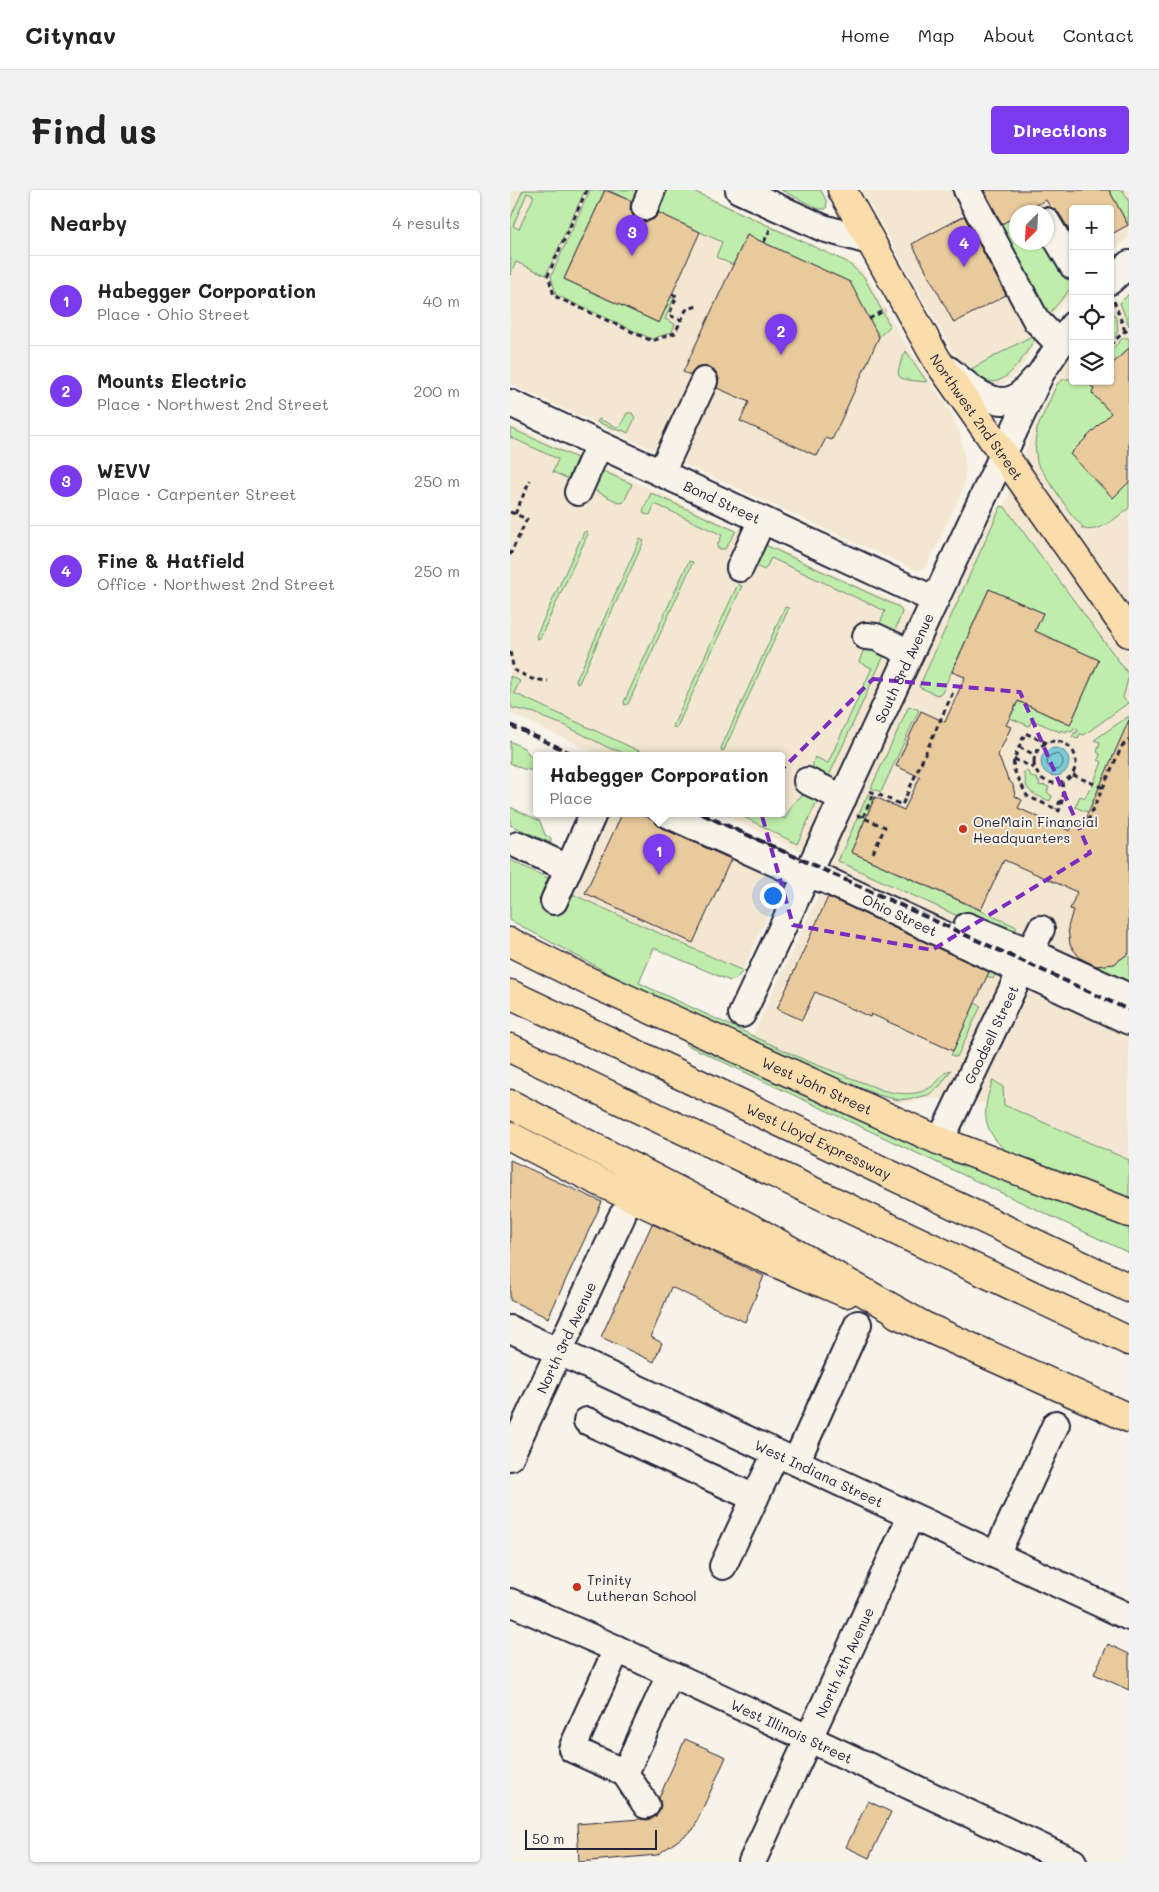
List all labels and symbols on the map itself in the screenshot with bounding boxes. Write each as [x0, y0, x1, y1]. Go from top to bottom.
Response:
north arrow [1009, 205, 1054, 250]
pin: 3 [616, 215, 648, 256]
pin: 4 [948, 226, 980, 267]
pin: 2 [765, 314, 797, 355]
street label: Northwest 2nd Street [926, 350, 1028, 484]
street label: Bond Street [681, 475, 764, 527]
street label: South 3rd Avenue [870, 610, 937, 726]
place label: OneMain Financial Headquarters [973, 812, 1098, 847]
marker: OneMain Financial Headquarters [957, 823, 969, 835]
pin: 1 [643, 834, 675, 875]
your location [760, 883, 786, 909]
street label: Ohio Street [859, 889, 941, 940]
street label: Goodsell Street [959, 982, 1022, 1087]
street label: West John Street [759, 1052, 875, 1119]
street label: West Lloyd Expressway [743, 1098, 895, 1183]
street label: North 3rd Avenue [531, 1278, 600, 1396]
street label: West Indiana Street [752, 1435, 887, 1511]
place label: Trinity Lutheran School [587, 1570, 697, 1605]
marker: Trinity Lutheran School [571, 1581, 583, 1593]
street label: North 4th Avenue [810, 1604, 877, 1720]
street label: West Illinois Street [728, 1694, 856, 1767]
scale bar [525, 1827, 658, 1850]

